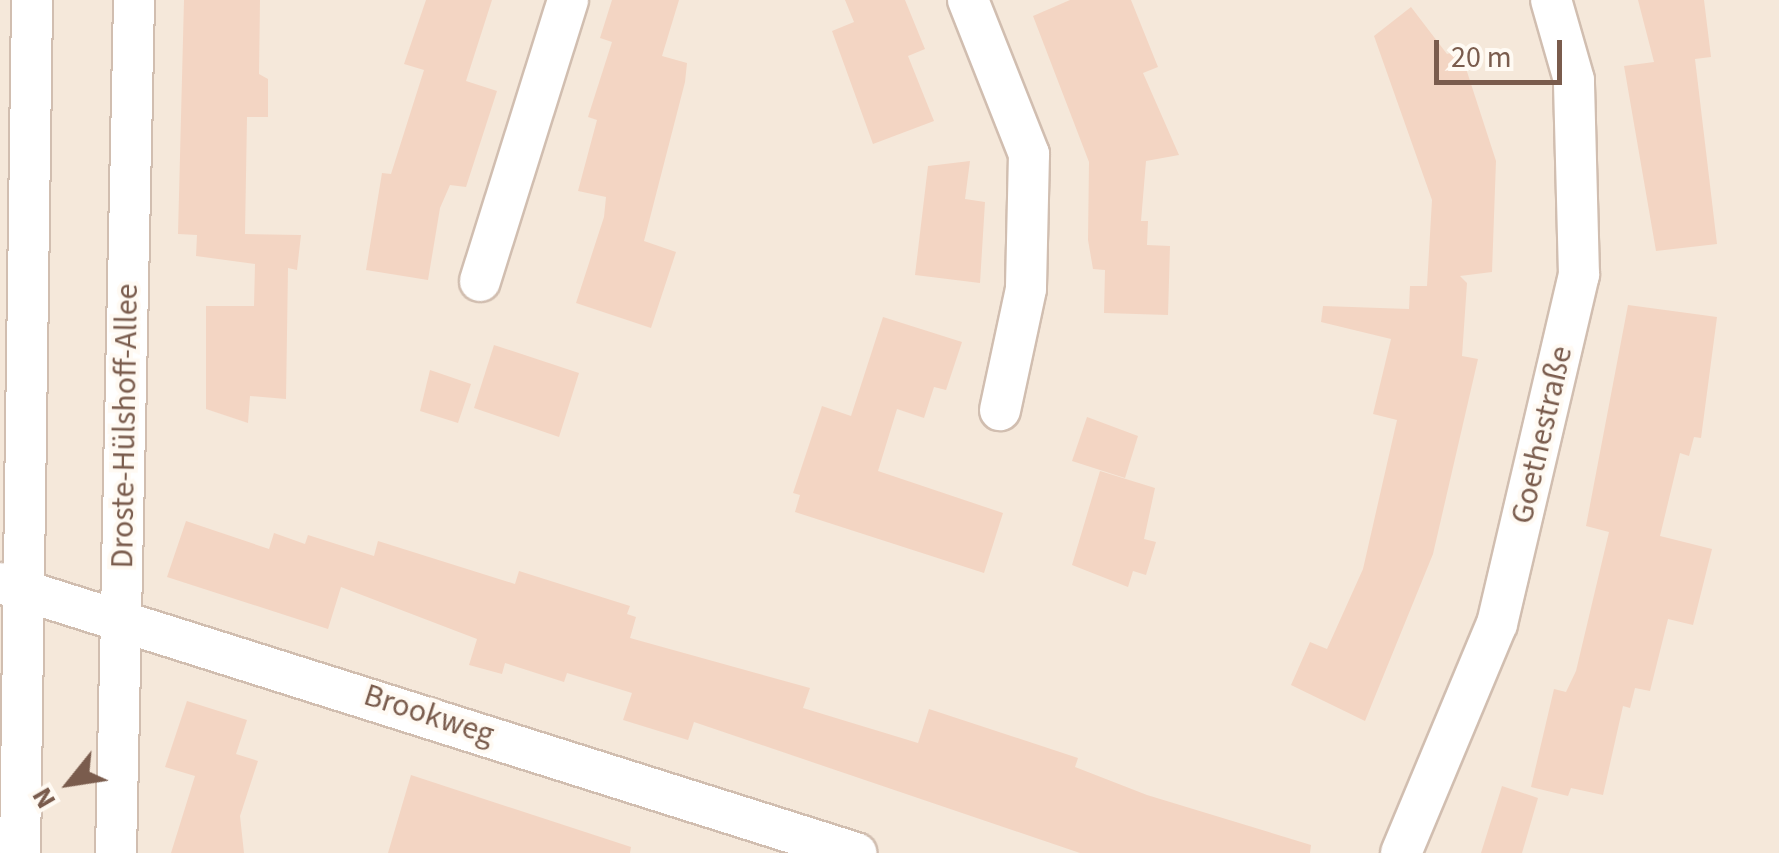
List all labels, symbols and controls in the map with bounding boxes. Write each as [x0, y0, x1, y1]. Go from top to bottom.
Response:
scale bar [1439, 20, 1566, 82]
text: 20 m [1451, 36, 1512, 79]
street label: Droste-Hülshoff-Allee [103, 283, 147, 569]
street label: Goethestraße [1503, 342, 1581, 528]
street label: Brookweg [359, 676, 499, 754]
north arrow [20, 733, 120, 833]
text: N [22, 780, 66, 816]

